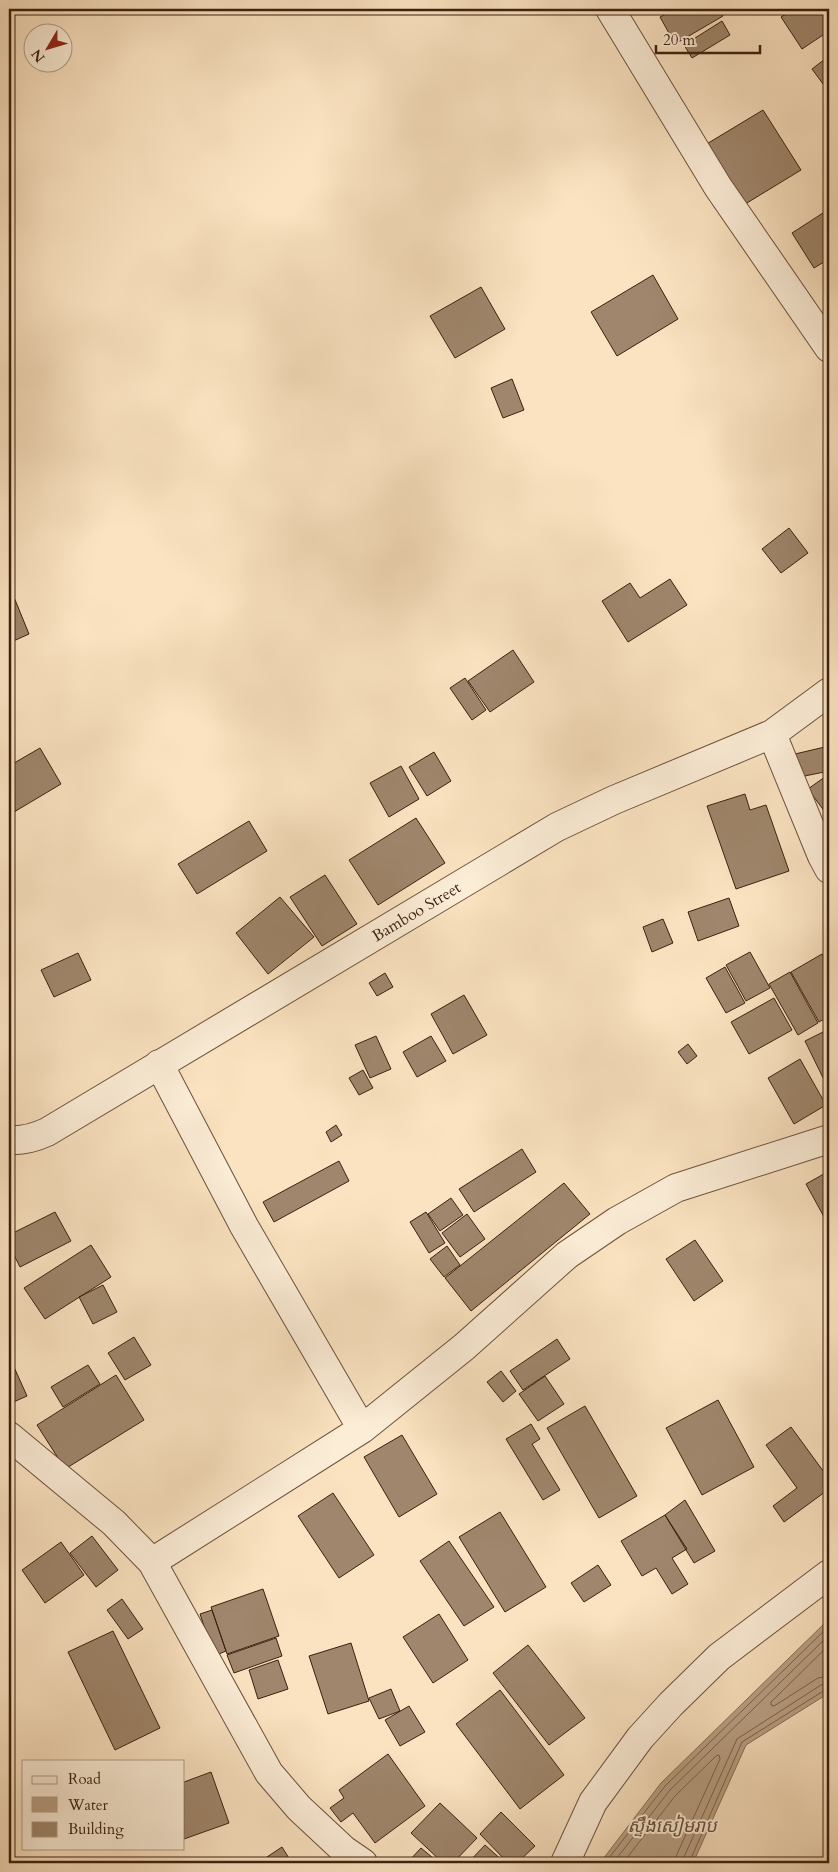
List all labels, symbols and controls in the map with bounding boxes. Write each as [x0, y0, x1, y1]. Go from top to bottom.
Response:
north arrow [22, 22, 72, 72]
scale bar [656, 22, 759, 54]
text: 20 m [663, 30, 695, 50]
text: N [27, 45, 49, 66]
street label: Bamboo Street [368, 877, 465, 947]
legend [22, 1760, 185, 1850]
text: Road [68, 1769, 101, 1789]
text: Water [67, 1795, 109, 1815]
water label: ស្ទឹងសៀមរាប [627, 1814, 718, 1839]
text: Building [68, 1819, 124, 1839]

